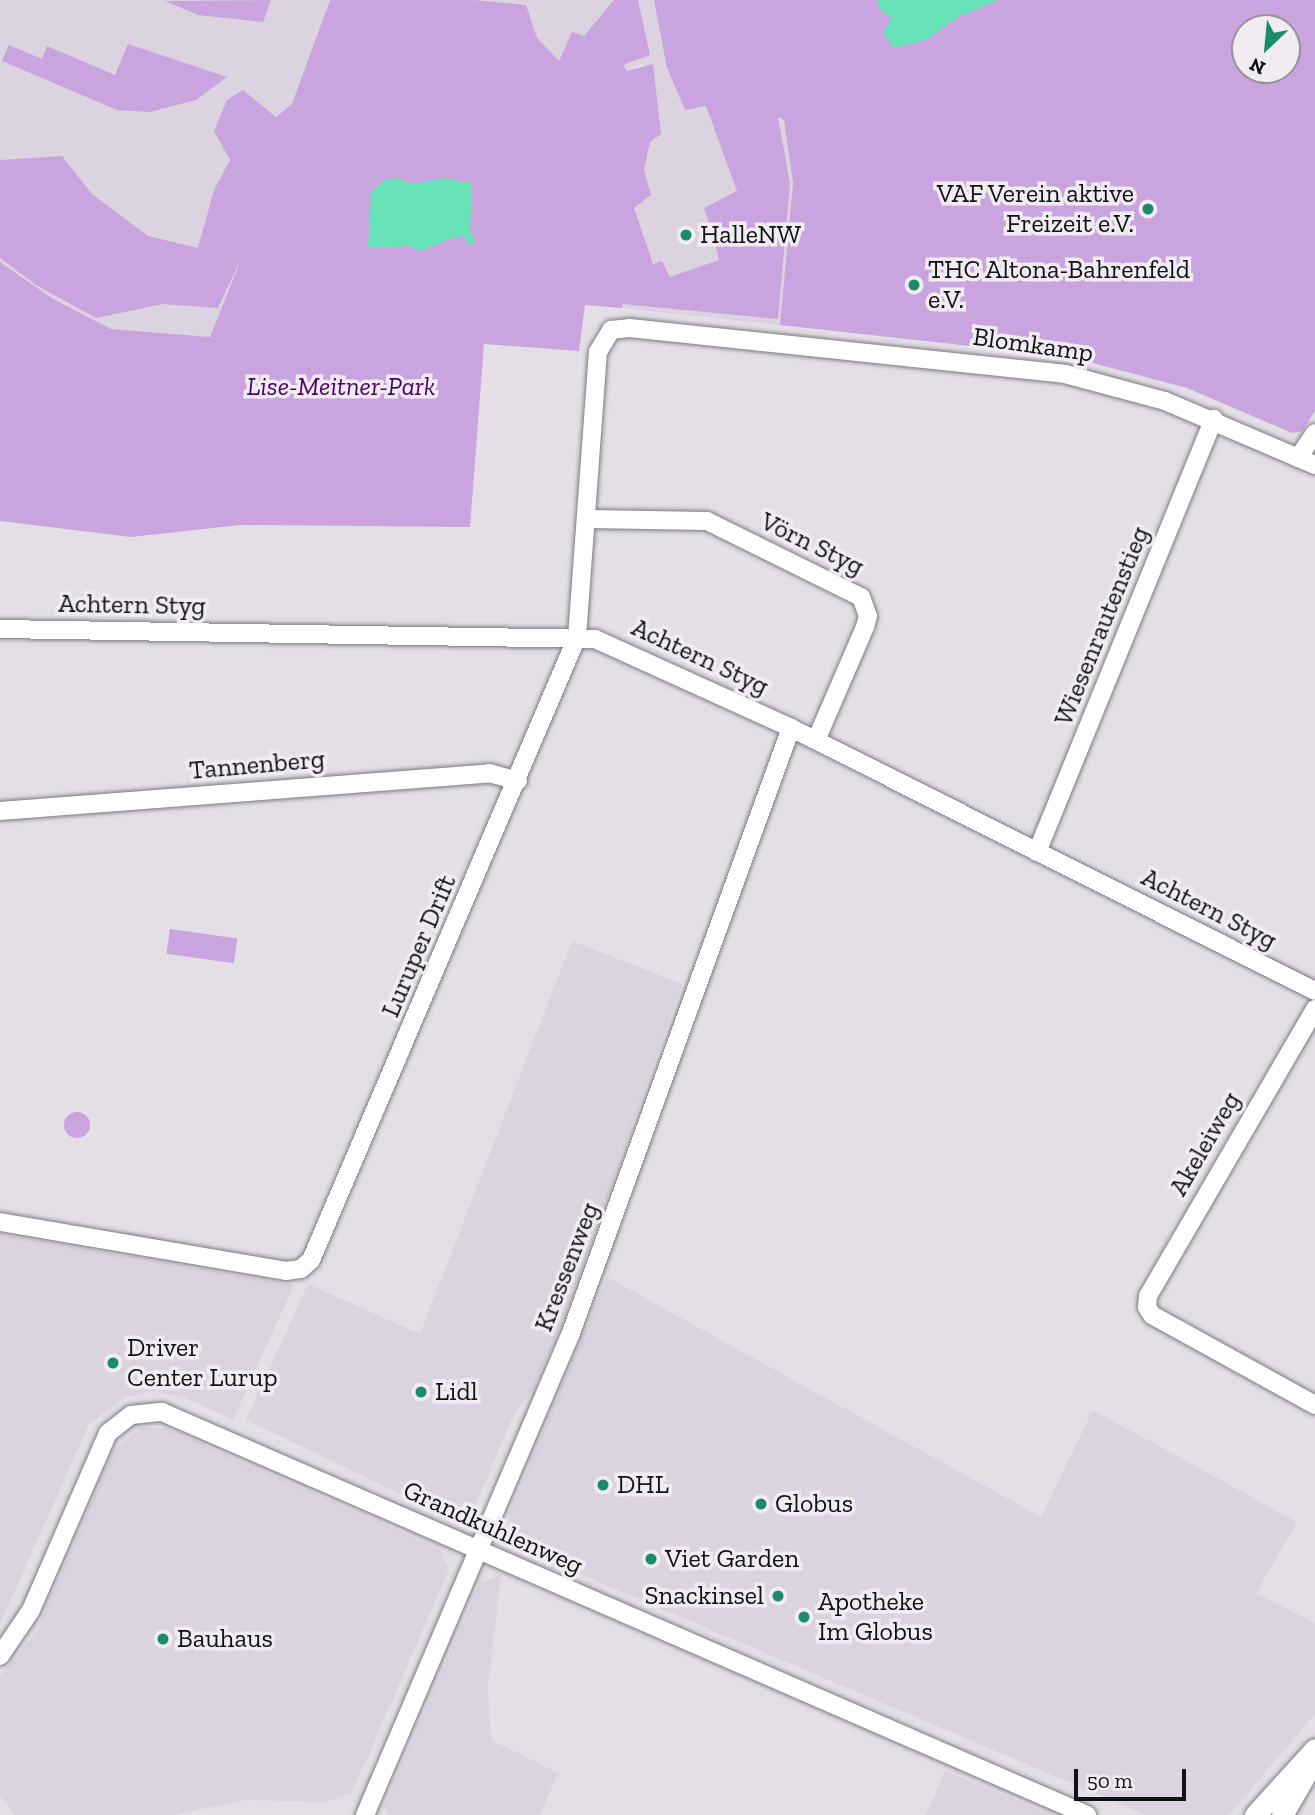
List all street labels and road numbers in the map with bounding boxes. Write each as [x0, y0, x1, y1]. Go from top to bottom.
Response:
street label: Blomkamp [971, 321, 1095, 369]
street label: Vörn Styg [755, 506, 869, 582]
street label: Wiesenrautenstieg [1048, 522, 1156, 730]
street label: Achtern Styg [58, 588, 206, 622]
street label: Achtern Styg [627, 612, 773, 702]
street label: Tannenberg [188, 744, 326, 786]
street label: Achtern Styg [1136, 862, 1282, 956]
street label: Luruper Drift [375, 870, 463, 1022]
street label: Akeleiweg [1163, 1087, 1247, 1201]
street label: Kressenweg [528, 1198, 606, 1336]
street label: Grandkuhlenweg [399, 1475, 587, 1581]

